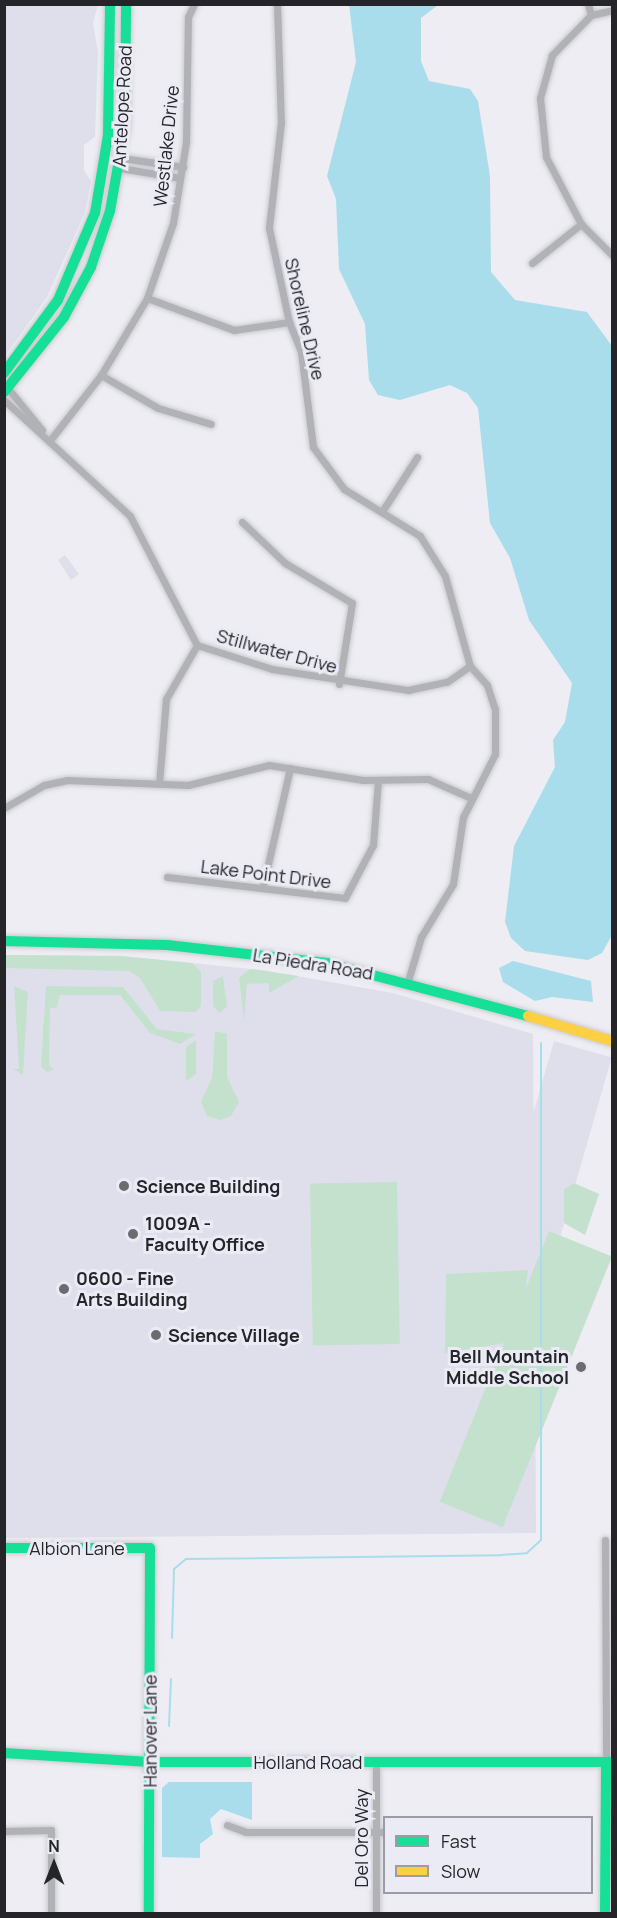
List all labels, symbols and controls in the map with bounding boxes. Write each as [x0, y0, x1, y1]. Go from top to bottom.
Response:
street label: Antelope Road [108, 45, 136, 167]
street label: Westlake Drive [149, 84, 183, 208]
street label: Shoreline Drive [280, 256, 330, 382]
street label: Stillwater Drive [214, 625, 340, 677]
street label: Lake Point Drive [200, 855, 332, 893]
street label: La Piedra Road [251, 944, 375, 984]
place label: Science Building [136, 1175, 280, 1197]
marker: Science Building [117, 1179, 131, 1193]
place label: 1009A - Faculty Office [145, 1213, 265, 1256]
marker: 1009A - Faculty Office [126, 1227, 140, 1241]
place label: 0600 - Fine Arts Building [76, 1268, 188, 1310]
marker: 0600 - Fine Arts Building [57, 1282, 71, 1296]
place label: Science Village [168, 1324, 300, 1346]
marker: Science Village [149, 1328, 163, 1342]
place label: Bell Mountain Middle School [446, 1346, 569, 1388]
marker: Bell Mountain Middle School [574, 1360, 588, 1374]
street label: Albion Lane [29, 1537, 125, 1559]
street label: Hanover Lane [139, 1675, 161, 1787]
street label: Holland Road [254, 1751, 362, 1773]
street label: Del Oro Way [350, 1789, 372, 1887]
legend [383, 1816, 593, 1894]
text: Fast [441, 1829, 476, 1853]
north arrow [24, 1834, 84, 1894]
text: N [48, 1835, 60, 1857]
text: Slow [441, 1859, 480, 1883]

